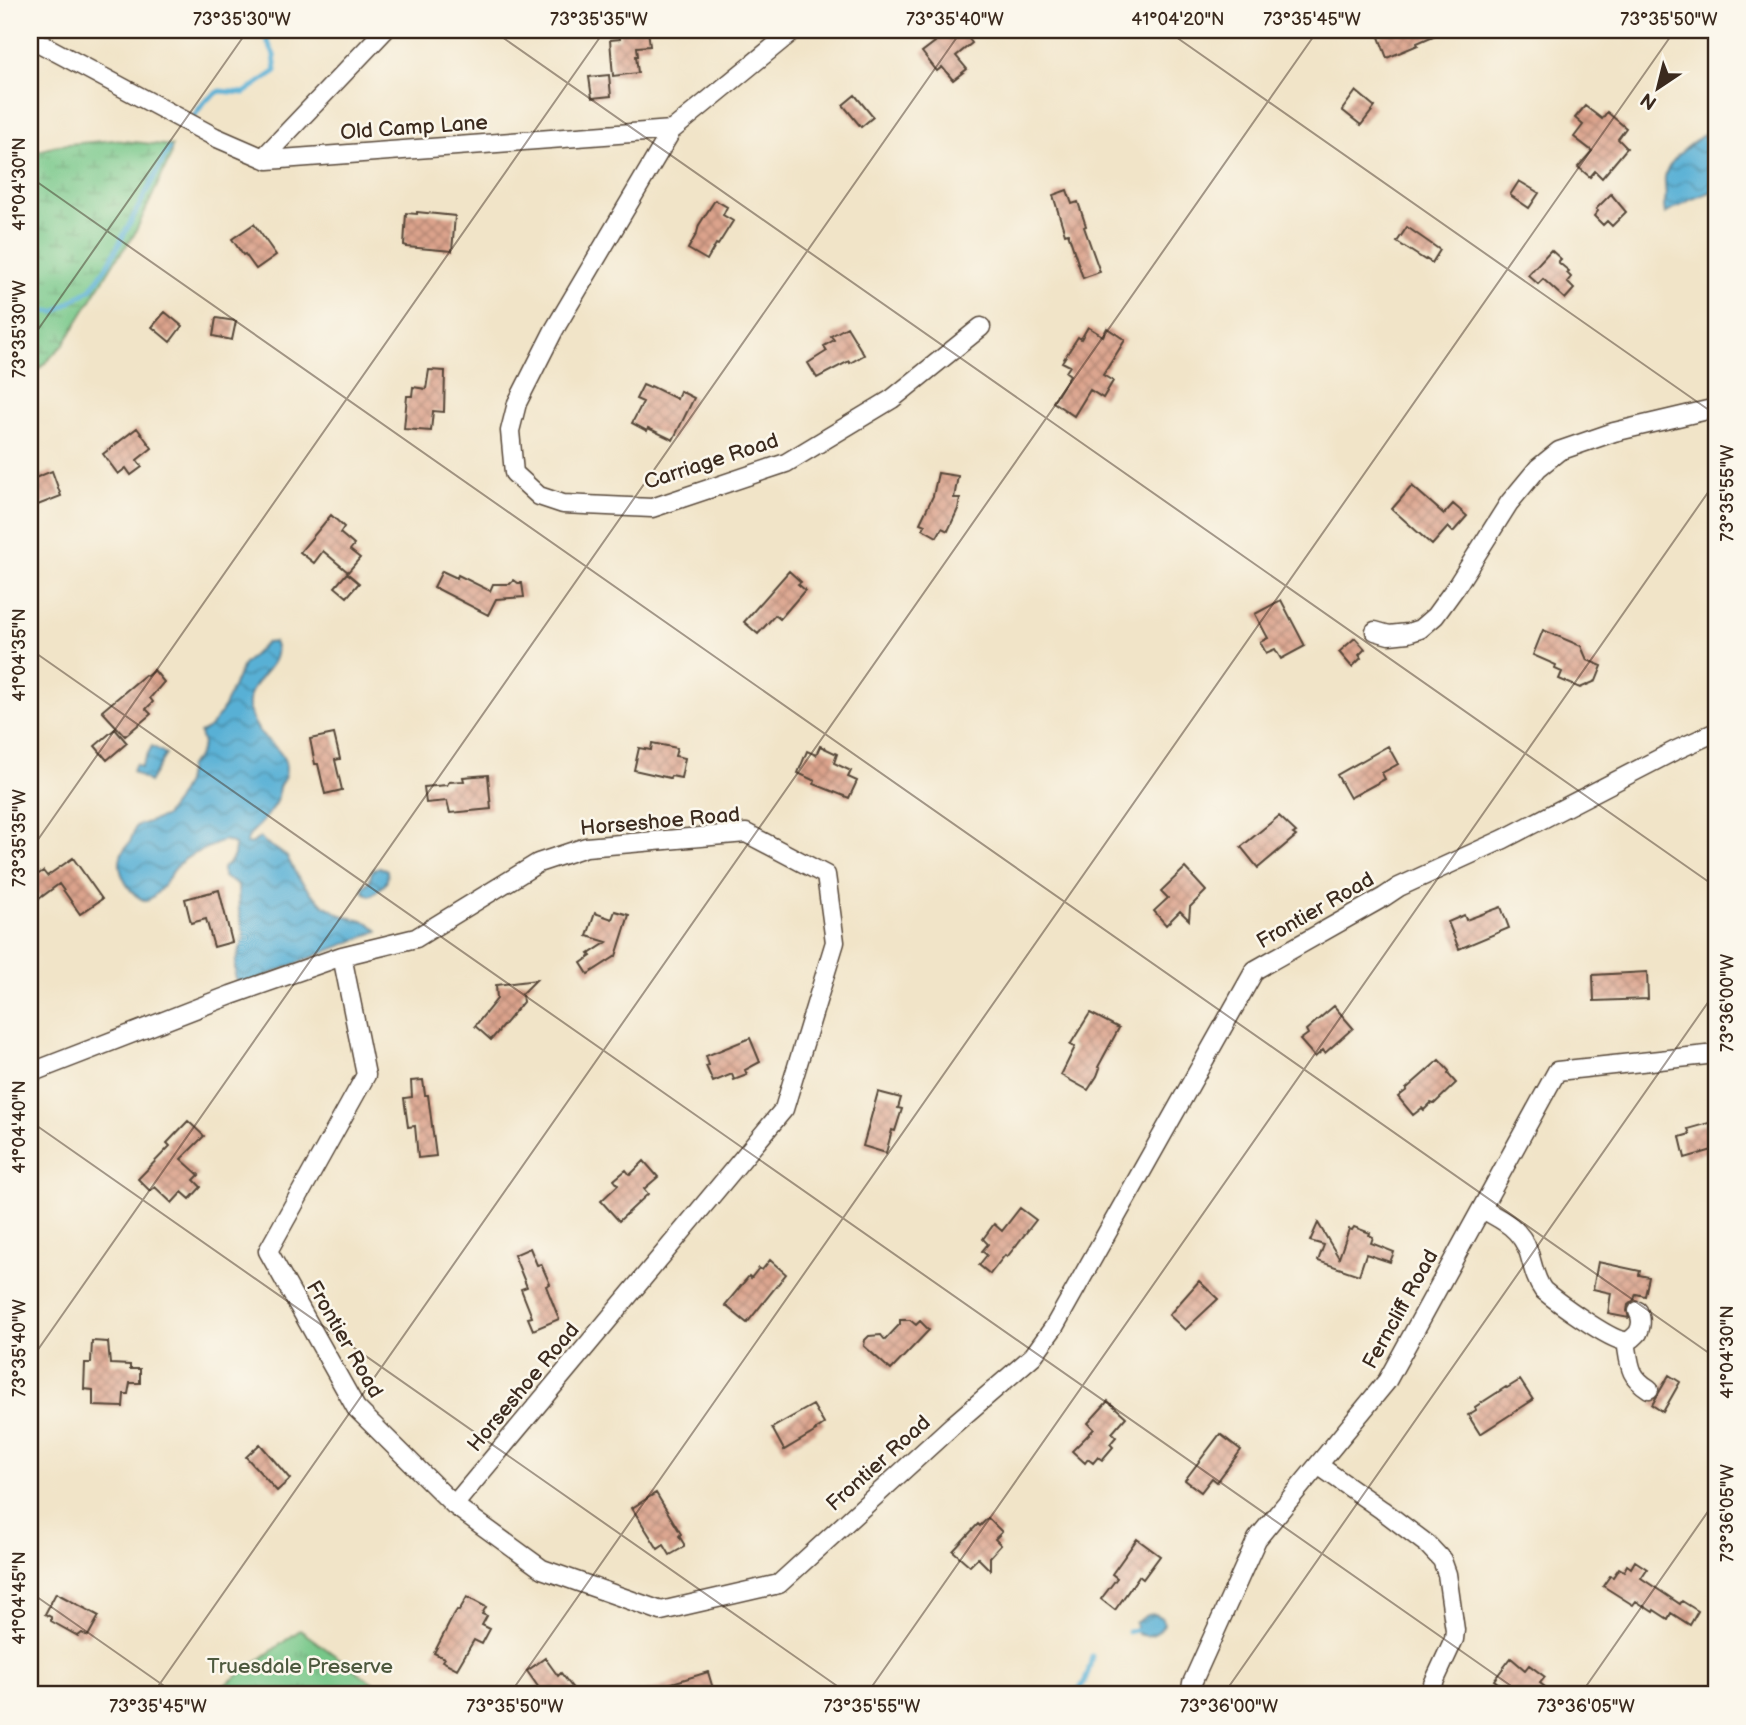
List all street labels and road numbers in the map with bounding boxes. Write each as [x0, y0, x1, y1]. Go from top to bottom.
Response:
street label: Old Camp Lane [339, 110, 489, 145]
street label: Carriage Road [641, 428, 782, 495]
street label: Horseshoe Road [579, 802, 741, 841]
street label: Frontier Road [1252, 867, 1378, 954]
street label: Ferncliff Road [1357, 1245, 1443, 1373]
street label: Frontier Road [301, 1276, 388, 1402]
street label: Horseshoe Road [462, 1318, 585, 1457]
street label: Frontier Road [821, 1410, 935, 1517]

